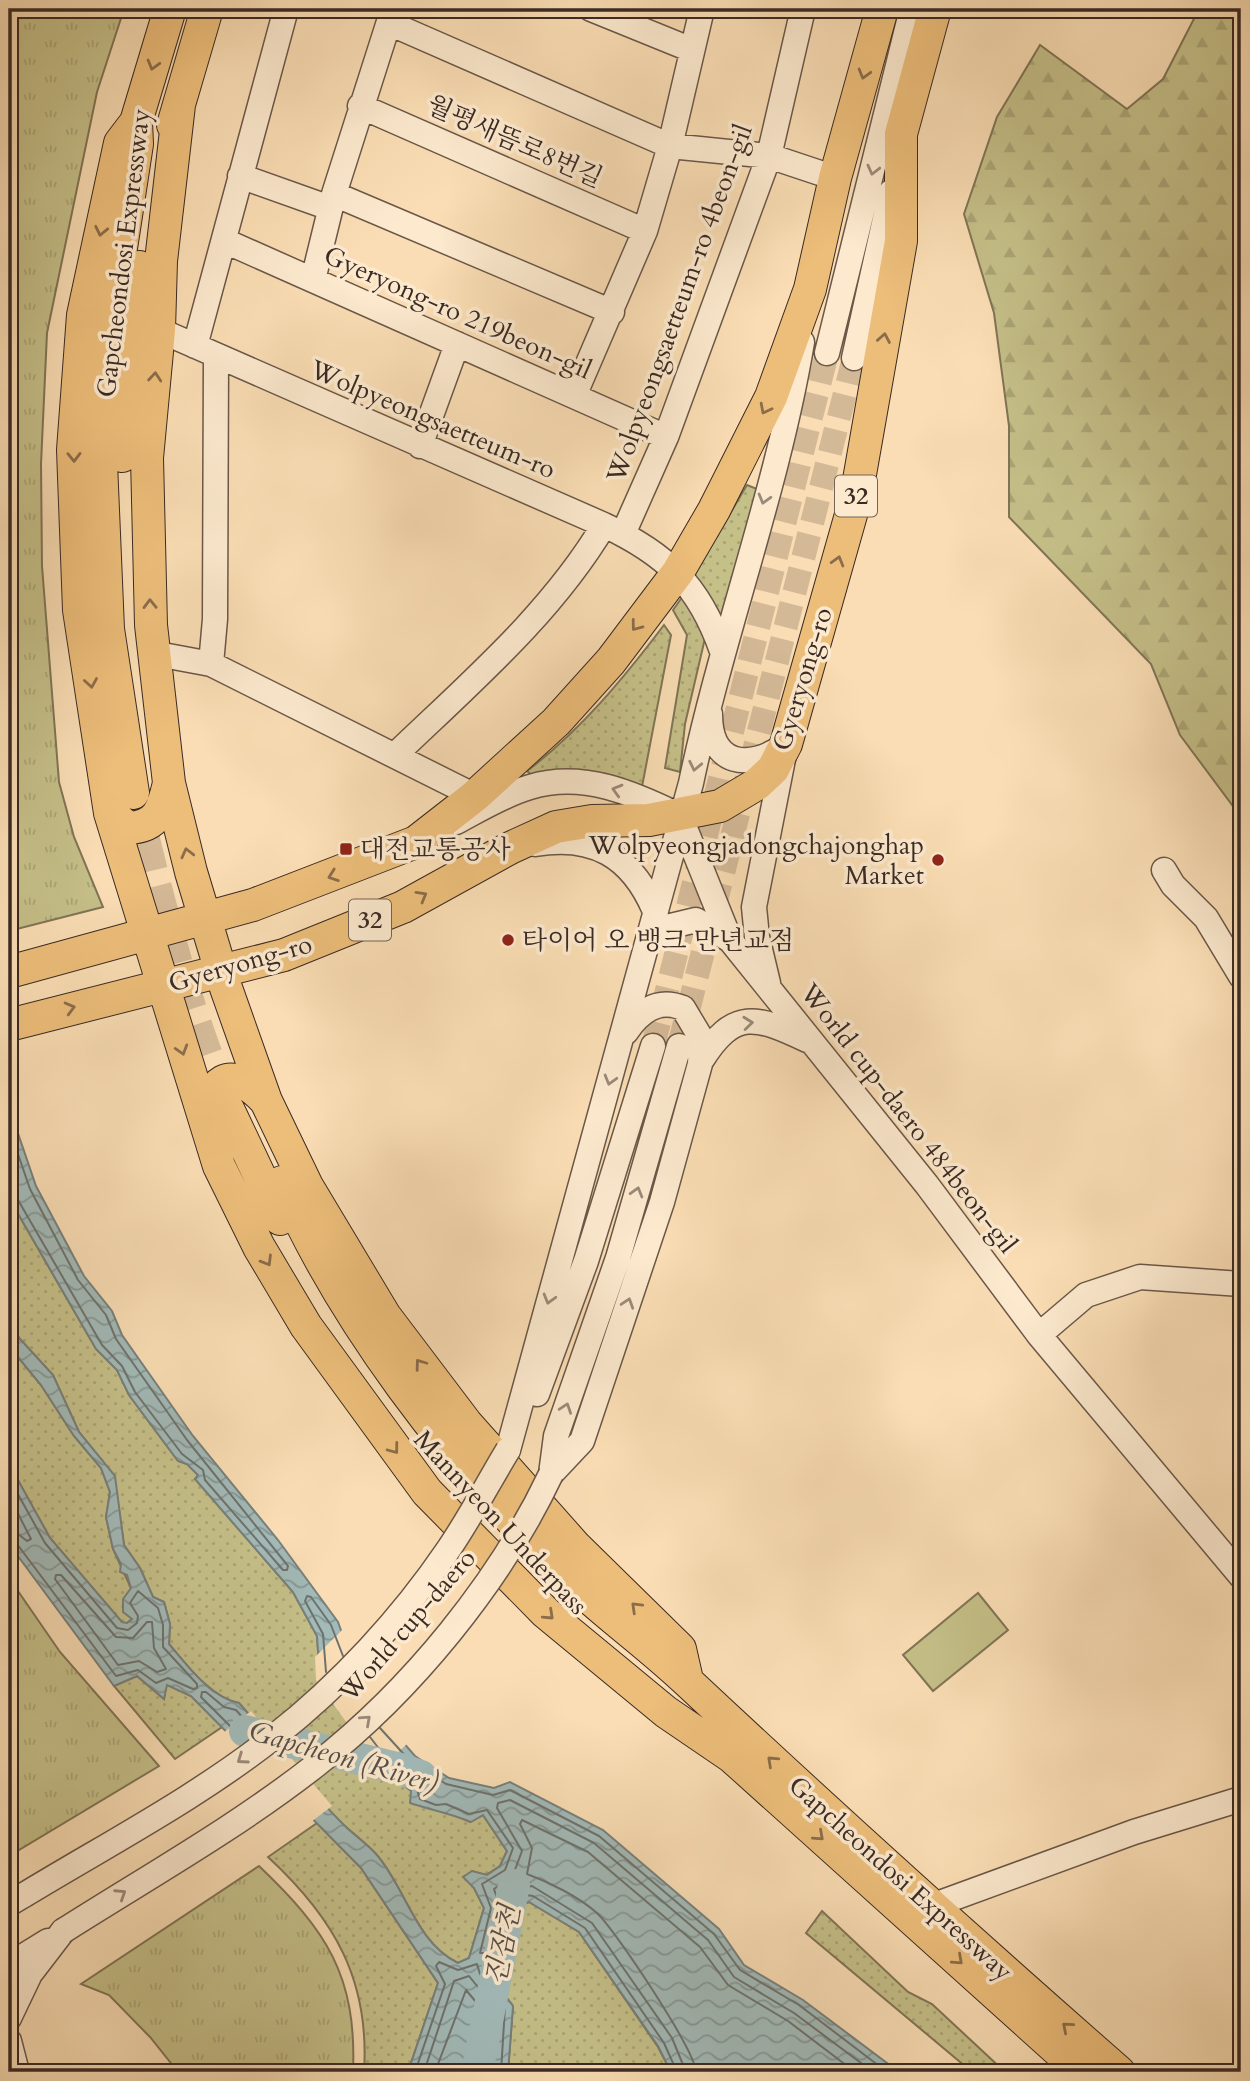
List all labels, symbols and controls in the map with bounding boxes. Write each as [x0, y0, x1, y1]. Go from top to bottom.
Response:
one-way arrow [146, 59, 161, 71]
one-way arrow [857, 68, 872, 80]
street label: 월평새뜸로8번길 [421, 87, 608, 196]
street label: Gapcheondosi Expressway [88, 106, 159, 399]
street label: Wolpyeongsaetteum-ro 4beon-gil [598, 119, 761, 488]
one-way arrow [866, 164, 881, 176]
one-way arrow [94, 225, 109, 237]
street label: Gyeryong-ro 219beon-gil [318, 238, 597, 387]
one-way arrow [876, 333, 891, 344]
street label: Wolpyeongsaetteum-ro [304, 351, 561, 487]
one-way arrow [147, 371, 162, 383]
one-way arrow [759, 402, 773, 414]
one-way arrow [66, 452, 82, 462]
road number: 32 [835, 476, 877, 516]
one-way arrow [758, 493, 773, 505]
one-way arrow [830, 555, 844, 567]
one-way arrow [142, 598, 158, 609]
street label: Gyeryong-ro [764, 603, 841, 755]
one-way arrow [632, 619, 645, 631]
one-way arrow [83, 677, 98, 689]
one-way arrow [688, 760, 703, 772]
one-way arrow [612, 784, 624, 798]
place label: Wolpyeongjadongchajonghap Market [588, 828, 924, 893]
place label: 대전교통공사 [360, 832, 511, 867]
marker: 대전교통공사 [338, 841, 354, 857]
one-way arrow [181, 847, 195, 859]
marker: Wolpyeongjadongchajonghap Market [930, 852, 946, 868]
one-way arrow [328, 868, 340, 882]
one-way arrow [415, 891, 428, 904]
road number: 32 [349, 900, 391, 940]
place label: 타이어 오 뱅크 만년교점 [522, 923, 794, 958]
street label: Gyeryong-ro [164, 926, 316, 1001]
marker: 타이어 오 뱅크 만년교점 [500, 932, 516, 948]
street label: World cup-daero 484beon-gil [792, 975, 1025, 1261]
one-way arrow [64, 1002, 76, 1017]
one-way arrow [743, 1016, 754, 1031]
one-way arrow [174, 1044, 189, 1056]
one-way arrow [604, 1073, 618, 1085]
one-way arrow [629, 1186, 643, 1198]
one-way arrow [258, 1253, 271, 1266]
one-way arrow [542, 1292, 557, 1304]
one-way arrow [620, 1298, 634, 1310]
one-way arrow [416, 1359, 428, 1372]
one-way arrow [557, 1402, 571, 1414]
street label: Mannyeon Underpass [406, 1423, 595, 1622]
one-way arrow [386, 1441, 398, 1454]
street label: World cup-daero [331, 1542, 483, 1710]
one-way arrow [632, 1602, 645, 1615]
one-way arrow [541, 1607, 554, 1619]
water label: Gapcheon (River) [245, 1712, 443, 1802]
one-way arrow [357, 1716, 370, 1729]
one-way arrow [237, 1751, 250, 1763]
one-way arrow [767, 1757, 780, 1769]
street label: Gapcheondosi Expressway [781, 1768, 1021, 1989]
one-way arrow [811, 1827, 824, 1840]
one-way arrow [113, 1890, 126, 1903]
water label: 진잠천 [477, 1900, 530, 1989]
one-way arrow [949, 1952, 962, 1965]
one-way arrow [1062, 2023, 1075, 2035]

